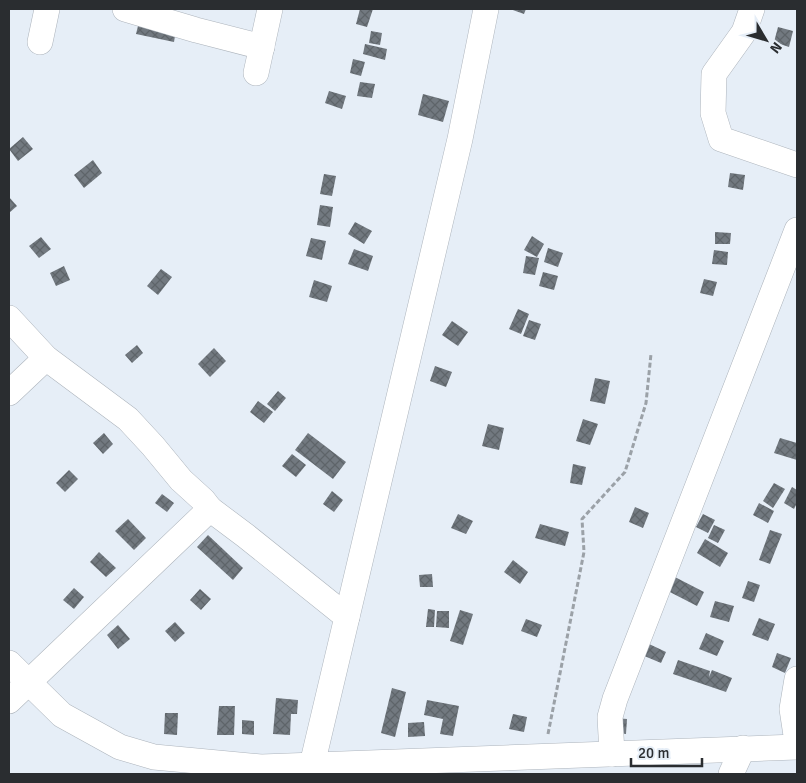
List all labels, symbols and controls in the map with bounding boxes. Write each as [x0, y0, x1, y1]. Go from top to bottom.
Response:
north arrow [741, 15, 791, 65]
text: N [766, 39, 786, 57]
scale bar [631, 736, 702, 768]
text: 20 m [638, 744, 669, 762]

